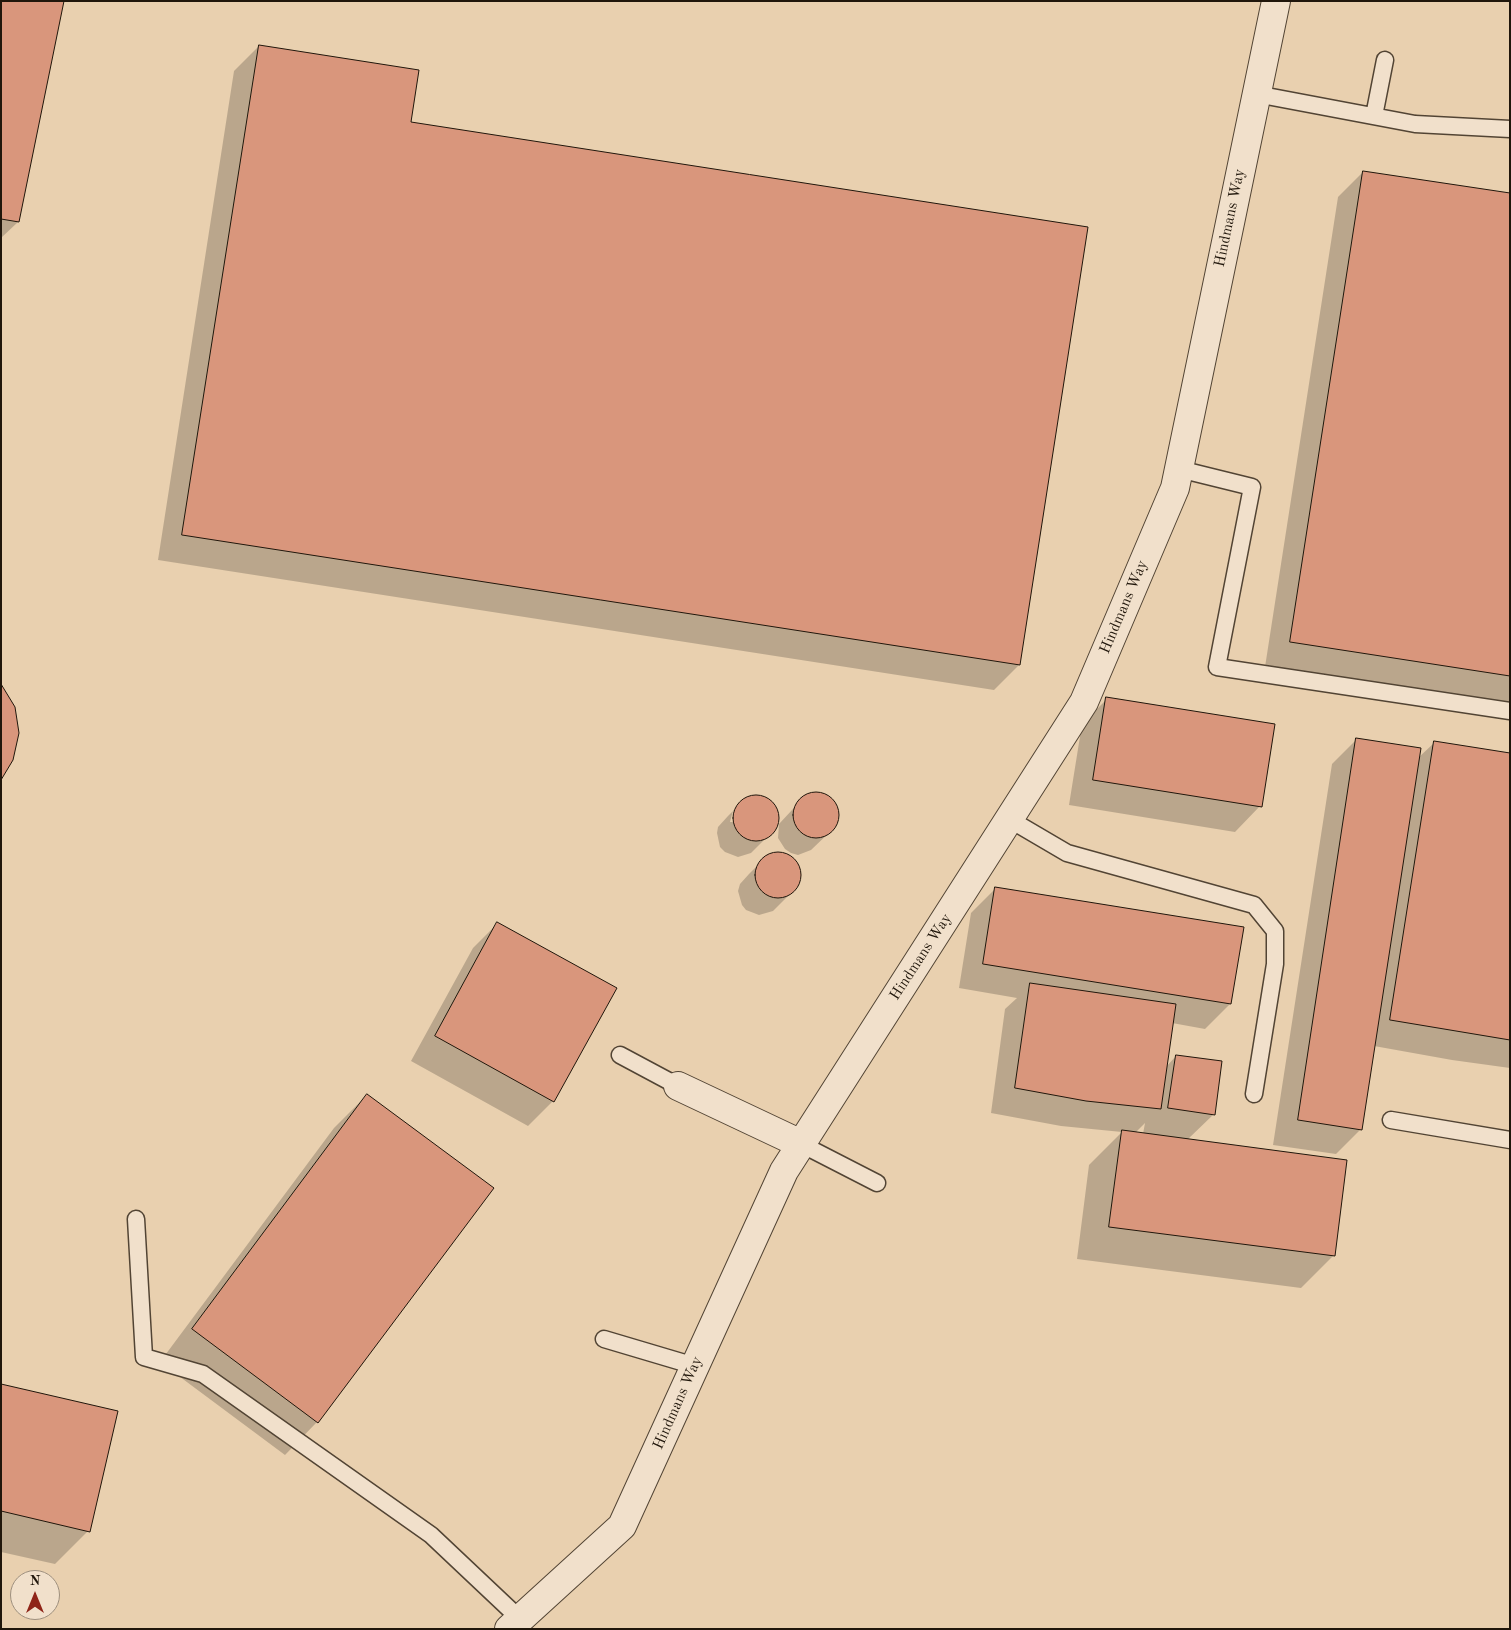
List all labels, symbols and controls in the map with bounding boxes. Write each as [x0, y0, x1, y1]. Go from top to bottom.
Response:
street label: Hindmans Way [1211, 167, 1249, 269]
street label: Hindmans Way [1096, 558, 1152, 656]
street label: Hindmans Way [886, 910, 956, 1004]
street label: Hindmans Way [649, 1354, 707, 1452]
north arrow [10, 1570, 60, 1620]
text: N [30, 1574, 40, 1588]

